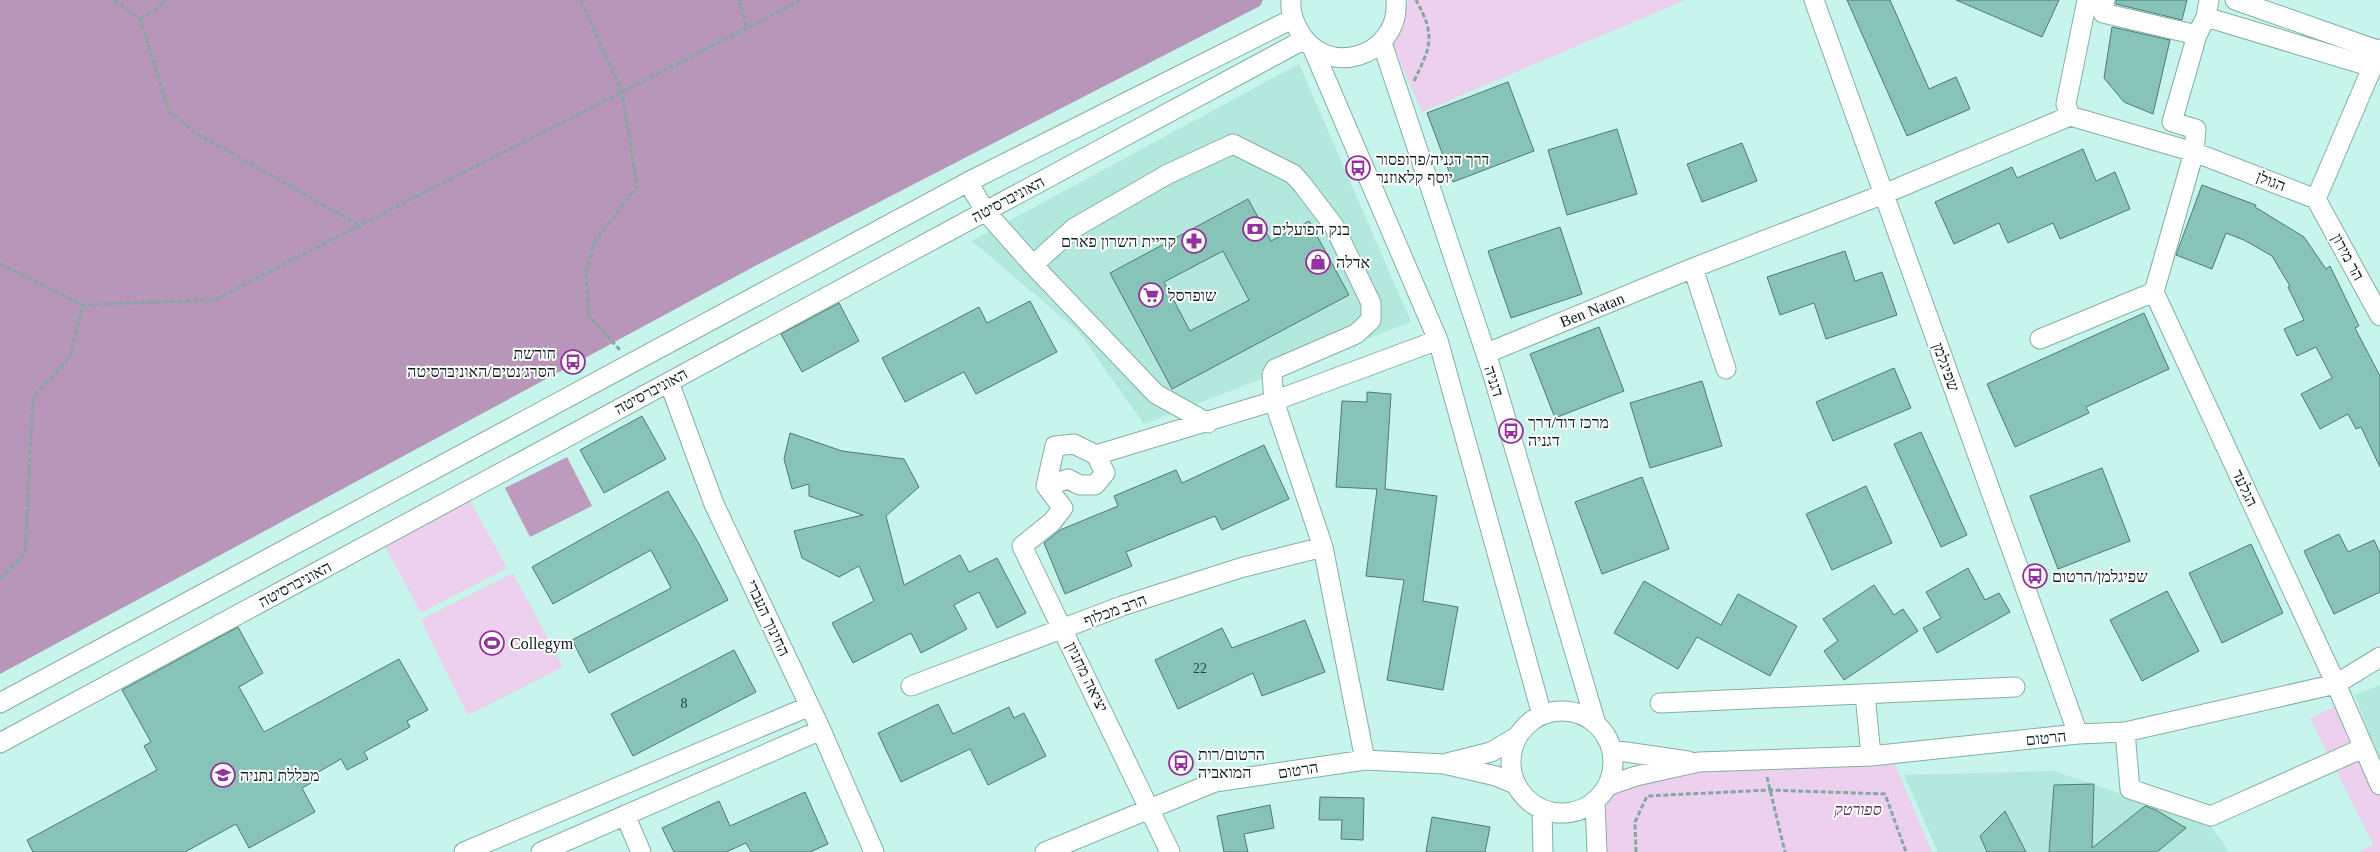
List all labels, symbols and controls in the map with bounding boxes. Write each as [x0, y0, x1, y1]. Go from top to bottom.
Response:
place label: דרך דגניה/פרופסור יוסף קלאוזנר [1376, 151, 1489, 186]
bus stop icon: דרך דגניה/פרופסור יוסף קלאוזנר [1345, 155, 1371, 181]
street label: הגולן [2254, 168, 2288, 194]
street label: האוניברסיטה [969, 173, 1047, 225]
bank icon: בנק הפועלים [1242, 216, 1268, 242]
place label: בנק הפועלים [1272, 221, 1350, 238]
pharmacy icon: קריית השרון פארם [1181, 228, 1207, 254]
street label: הר מירון [2329, 231, 2367, 283]
place label: קריית השרון פארם [1061, 233, 1176, 250]
shop icon: אדלה [1305, 249, 1331, 275]
place label: אדלה [1336, 254, 1370, 271]
supermarket icon: שופרסל [1138, 282, 1164, 308]
place label: שופרסל [1167, 287, 1217, 304]
street label: Ben Natan [1557, 289, 1627, 331]
street label: שפיגלמן [1929, 340, 1963, 394]
place label: חורשת הסרג׳נטים/האוניברסיטה [407, 345, 556, 380]
bus stop icon: חורשת הסרג׳נטים/האוניברסיטה [560, 349, 586, 375]
street label: דגניה [1481, 363, 1507, 399]
street label: האוניברסיטה [612, 365, 690, 417]
place label: מרכז דוד/דרך דגניה [1528, 414, 1609, 449]
bus stop icon: מרכז דוד/דרך דגניה [1498, 418, 1524, 444]
street label: הגלעד [2229, 467, 2261, 509]
street label: האוניברסיטה [256, 558, 334, 610]
bus stop icon: שפיגלמן/הרטום [2022, 563, 2048, 589]
place label: שפיגלמן/הרטום [2052, 568, 2148, 585]
street label: החינוך העברי [743, 577, 793, 659]
street label: הרב מכלוף [1081, 591, 1149, 629]
sports icon: Collegym [479, 630, 505, 656]
place label: Collegym [510, 635, 574, 653]
street label: יציאה מחניון [1063, 639, 1111, 715]
house number: 22 [1193, 661, 1207, 676]
house number: 8 [681, 696, 688, 711]
street label: הרטום [2025, 727, 2067, 749]
place label: הרטום/רות המואביה [1198, 746, 1265, 781]
bus stop icon: הרטום/רות המואביה [1168, 750, 1194, 776]
street label: הרטום [1277, 758, 1319, 782]
school or university icon: מכללת נתניה [210, 762, 236, 788]
place label: מכללת נתניה [240, 767, 320, 784]
park label: ספורטק [1834, 801, 1882, 819]

